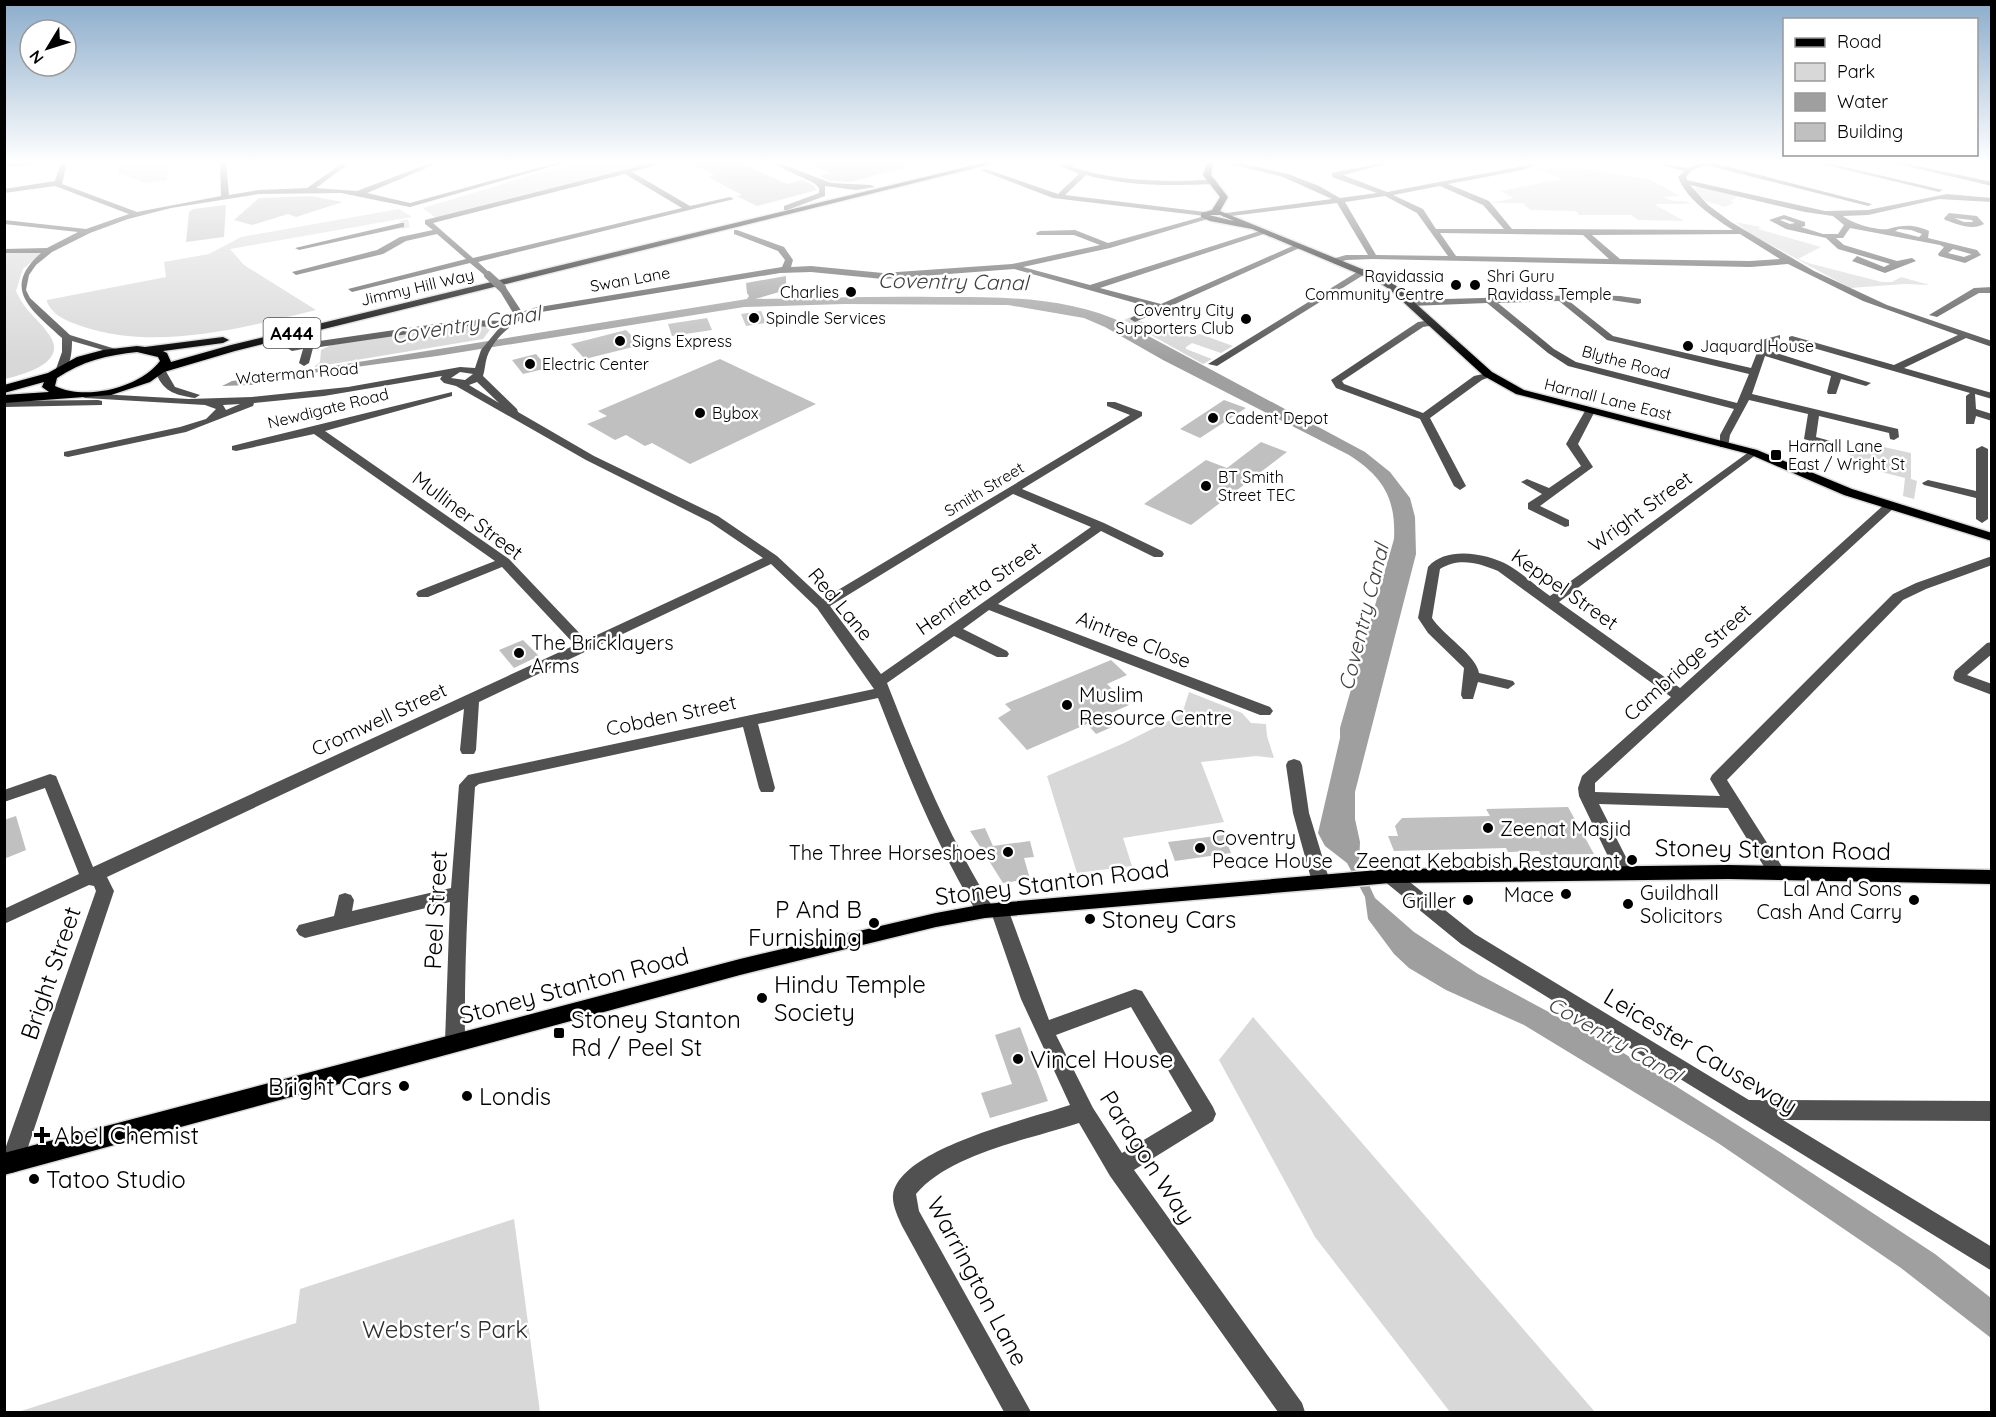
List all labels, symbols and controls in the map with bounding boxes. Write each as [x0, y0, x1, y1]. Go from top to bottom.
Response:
north arrow [18, 18, 78, 78]
legend [1783, 18, 1978, 156]
text: Road [1837, 30, 1882, 53]
text: N [25, 46, 48, 68]
text: Park [1837, 60, 1875, 83]
text: Water [1837, 90, 1888, 113]
text: Building [1837, 120, 1903, 143]
street label: Swan Lane [588, 262, 672, 296]
street label: Jimmy Hill Way [358, 264, 476, 310]
place label: Ravidassia Community Centre [1305, 266, 1444, 304]
place label: Shri Guru Ravidass Temple [1487, 266, 1612, 304]
water label: Coventry Canal [878, 267, 1031, 295]
marker: Ravidassia Community Centre [1449, 278, 1463, 292]
marker: Shri Guru Ravidass Temple [1468, 278, 1482, 292]
place label: Charlies [780, 282, 839, 302]
marker: Charlies [844, 285, 858, 299]
water label: Coventry Canal [390, 299, 544, 349]
place label: Coventry City Supporters Club [1115, 300, 1234, 338]
place label: Spindle Services [766, 308, 886, 328]
marker: Spindle Services [747, 311, 761, 325]
marker: Coventry City Supporters Club [1239, 312, 1253, 326]
road number: A444 [264, 318, 320, 348]
place label: Signs Express [632, 331, 732, 351]
marker: Signs Express [613, 334, 627, 348]
place label: Jaquard House [1700, 336, 1814, 356]
marker: Jaquard House [1681, 339, 1695, 353]
street label: Blythe Road [1580, 341, 1672, 383]
place label: Electric Center [542, 354, 649, 374]
marker: Electric Center [523, 357, 537, 371]
street label: Waterman Road [235, 358, 359, 388]
street label: Harnall Lane East [1542, 373, 1674, 425]
street label: Newdigate Road [265, 383, 391, 433]
place label: Bybox [712, 403, 759, 423]
marker: Bybox [693, 406, 707, 420]
place label: Cadent Depot [1225, 408, 1328, 428]
marker: Cadent Depot [1206, 411, 1220, 425]
place label: Harnall Lane East / Wright St [1788, 436, 1905, 474]
marker: Harnall Lane East / Wright St [1769, 448, 1783, 462]
street label: Smith Street [940, 457, 1028, 521]
street label: Mulliner Street [408, 465, 528, 565]
street label: Wright Street [1583, 465, 1697, 557]
place label: BT Smith Street TEC [1218, 467, 1295, 505]
marker: BT Smith Street TEC [1199, 479, 1213, 493]
street label: Henrietta Street [911, 536, 1045, 640]
water label: Coventry Canal [1332, 539, 1394, 693]
street label: Keppel Street [1507, 543, 1623, 635]
street label: Red Lane [803, 562, 879, 646]
street label: Cambridge Street [1618, 598, 1756, 726]
street label: Aintree Close [1073, 605, 1195, 673]
place label: The Bricklayers Arms [531, 630, 674, 678]
marker: The Bricklayers Arms [512, 646, 526, 660]
street label: Cromwell Street [307, 677, 451, 761]
place label: Muslim Resource Centre [1079, 682, 1232, 730]
street label: Cobden Street [604, 689, 739, 741]
marker: Muslim Resource Centre [1060, 698, 1074, 712]
place label: Zeenat Masjid [1500, 816, 1631, 841]
marker: Zeenat Masjid [1481, 821, 1495, 835]
place label: Coventry Peace House [1212, 825, 1333, 873]
street label: Stoney Stanton Road [1655, 832, 1891, 866]
place label: The Three Horseshoes [789, 840, 996, 865]
marker: Coventry Peace House [1193, 841, 1207, 855]
marker: The Three Horseshoes [1001, 845, 1015, 859]
place label: Zeenat Kebabish Restaurant [1356, 848, 1620, 873]
street label: Peel Street [417, 850, 453, 970]
street label: Stoney Stanton Road [933, 853, 1171, 911]
marker: Zeenat Kebabish Restaurant [1625, 853, 1639, 867]
place label: Lal And Sons Cash And Carry [1757, 876, 1902, 924]
place label: Guildhall Solicitors [1640, 880, 1723, 928]
place label: Mace [1504, 882, 1554, 907]
marker: Mace [1559, 887, 1573, 901]
place label: Griller [1402, 888, 1456, 913]
marker: Griller [1461, 893, 1475, 907]
marker: Lal And Sons Cash And Carry [1907, 893, 1921, 907]
place label: P And B Furnishing [748, 894, 862, 952]
marker: Guildhall Solicitors [1621, 897, 1635, 911]
street label: Bright Street [13, 902, 87, 1044]
place label: Stoney Cars [1102, 904, 1236, 934]
marker: Stoney Cars [1083, 912, 1097, 926]
marker: P And B Furnishing [867, 916, 881, 930]
street label: Stoney Stanton Road [456, 940, 692, 1030]
place label: Hindu Temple Society [774, 969, 926, 1027]
street label: Leicester Causeway [1599, 981, 1803, 1121]
water label: Coventry Canal [1543, 990, 1688, 1089]
marker: Hindu Temple Society [755, 991, 769, 1005]
place label: Stoney Stanton Rd / Peel St [571, 1004, 741, 1062]
marker: Stoney Stanton Rd / Peel St [552, 1026, 566, 1040]
place label: Vincel House [1030, 1044, 1173, 1074]
marker: Vincel House [1011, 1052, 1025, 1066]
place label: Bright Cars [268, 1071, 392, 1101]
marker: Bright Cars [397, 1079, 411, 1093]
place label: Londis [479, 1081, 551, 1111]
street label: Paragon Way [1094, 1085, 1202, 1229]
marker: Londis [460, 1089, 474, 1103]
place label: Abel Chemist [54, 1120, 199, 1150]
marker: Abel Chemist [35, 1128, 49, 1142]
place label: Tatoo Studio [46, 1164, 186, 1194]
marker: Tatoo Studio [27, 1172, 41, 1186]
street label: Warrington Lane [921, 1191, 1035, 1371]
park label: Webster's Park [362, 1314, 528, 1344]

